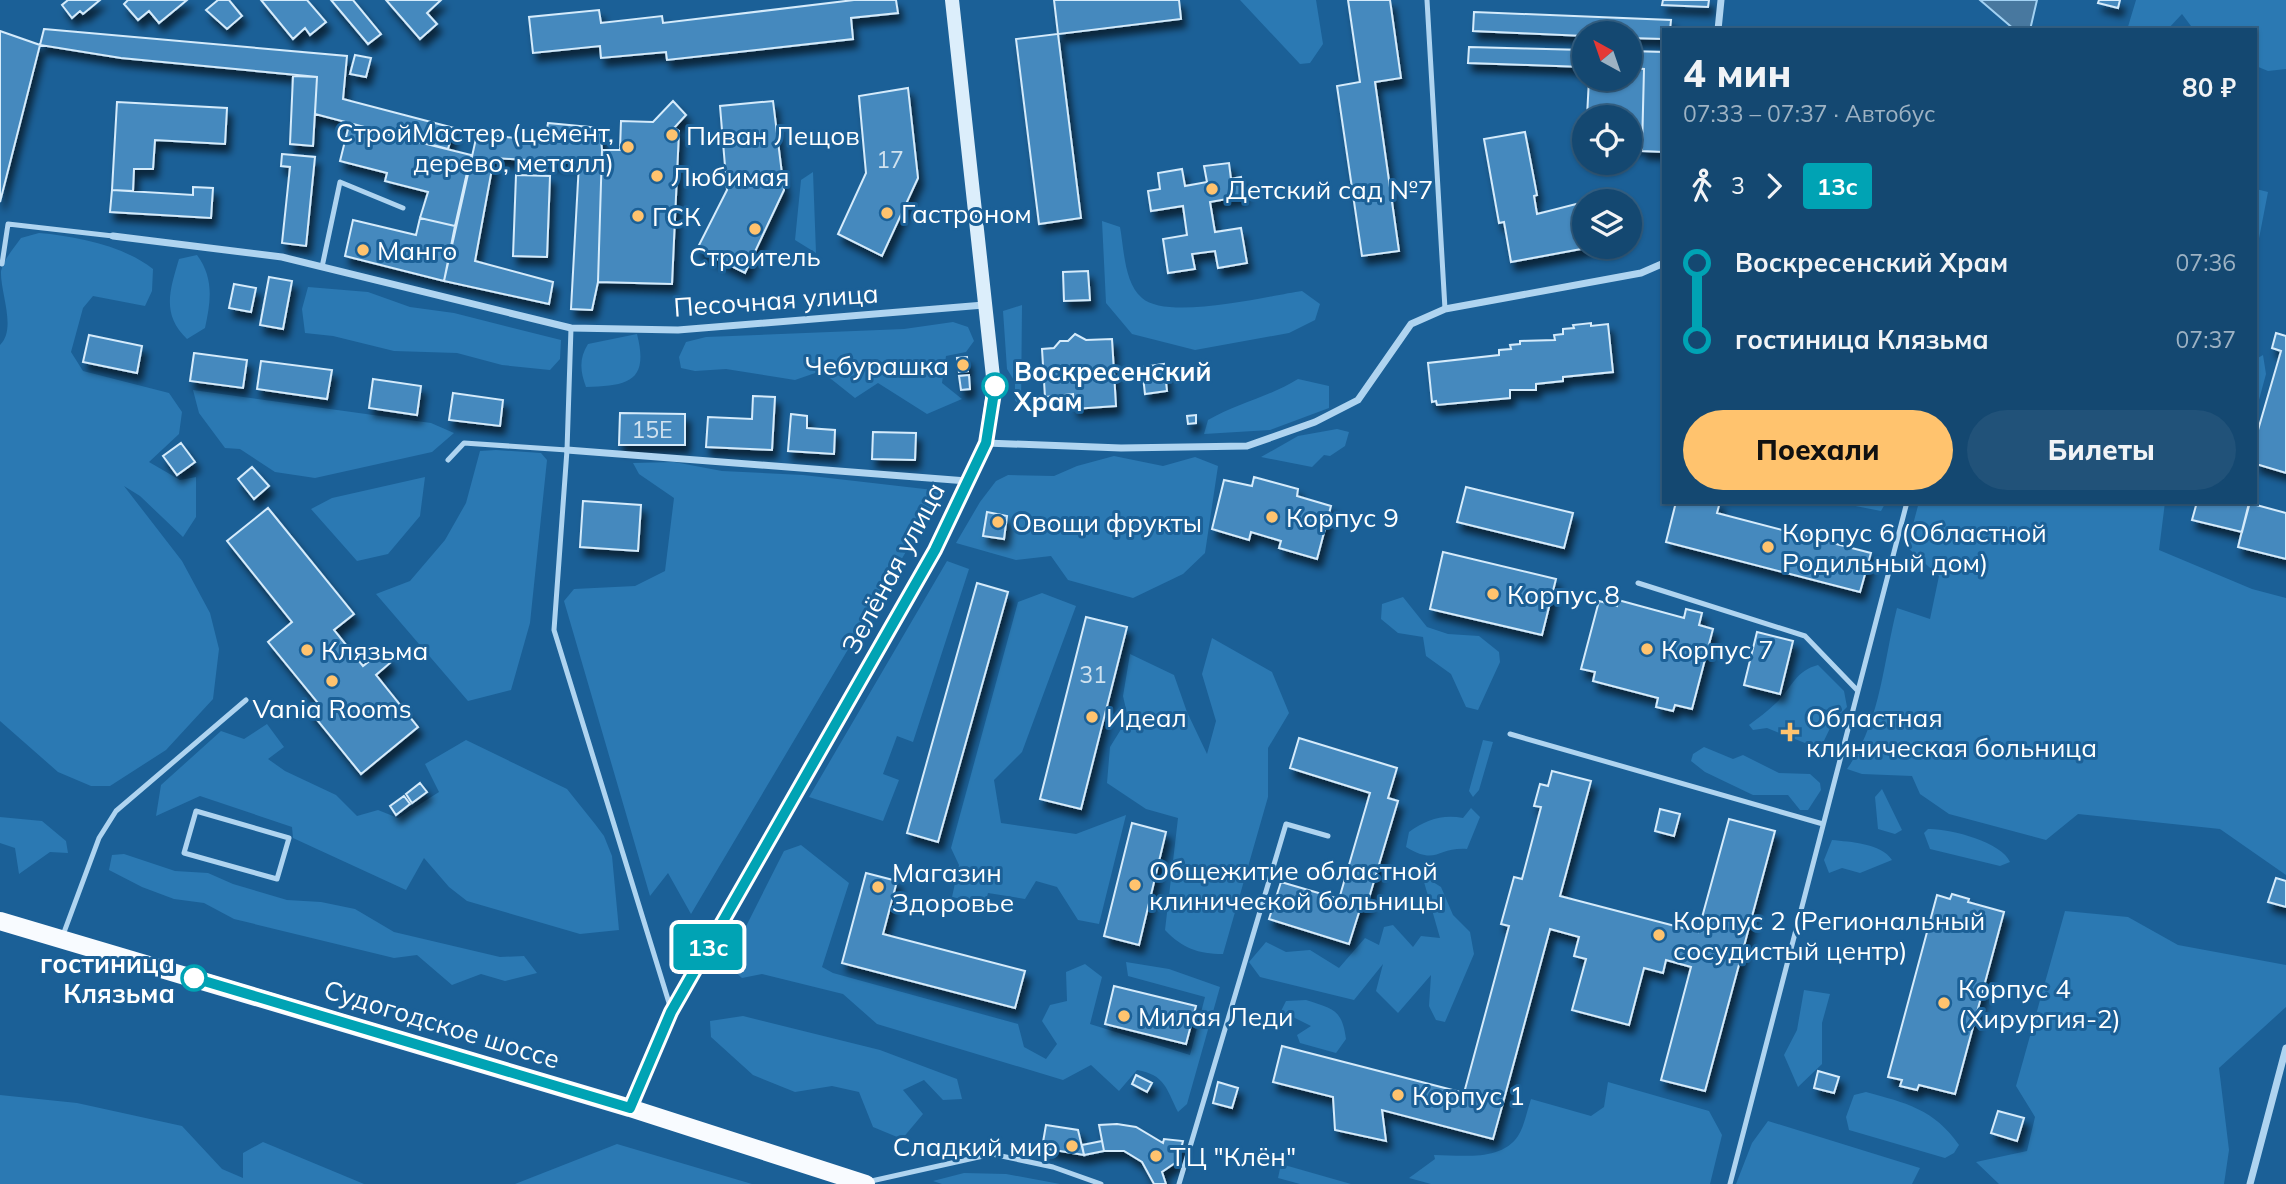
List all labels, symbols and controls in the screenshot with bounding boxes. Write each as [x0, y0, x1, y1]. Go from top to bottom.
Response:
north arrow [1572, 21, 1642, 91]
map controls [1572, 21, 1642, 259]
text: 4 мин [1683, 49, 1791, 97]
text: 80 ₽ [2182, 71, 2236, 104]
text: 07:33 – 07:37 · Автобус [1683, 99, 1936, 128]
button: locate [1572, 105, 1642, 175]
place label: СтройМастер (цемент, дерево, металл) [336, 116, 614, 179]
place label: Пиван Лещов [686, 119, 860, 152]
marker: Пиван Лещов [664, 127, 680, 143]
marker: СтройМастер (цемент, дерево, металл) [620, 139, 636, 155]
house number: 17 [876, 145, 904, 174]
place label: Любимая [671, 160, 790, 193]
icon: walk [1683, 167, 1721, 205]
icon: forward [1755, 167, 1793, 205]
marker: Любимая [649, 168, 665, 184]
text: 3 [1731, 171, 1745, 200]
text: 13с [1817, 171, 1858, 201]
place label: Детский сад №7 [1226, 173, 1433, 206]
marker: Детский сад №7 [1204, 181, 1220, 197]
button: layers [1572, 189, 1642, 259]
place label: Гастроном [901, 197, 1032, 230]
place label: ГСК [652, 200, 701, 233]
marker: Гастроном [879, 205, 895, 221]
marker: ГСК [630, 208, 646, 224]
marker: Строитель [747, 221, 763, 237]
place label: Манго [377, 234, 457, 267]
place label: Строитель [689, 240, 821, 273]
marker: Манго [355, 242, 371, 258]
text: Воскресенский Храм [1735, 246, 2008, 279]
text: 07:36 [2176, 248, 2236, 277]
street label: Песочная улица [672, 276, 880, 324]
text: гостиница Клязьма [1735, 323, 1989, 356]
text: 07:37 [2176, 325, 2236, 354]
place label: Чебурашка [805, 349, 949, 382]
place label: Воскресенский Храм [1013, 355, 1212, 418]
marker: Чебурашка [955, 357, 971, 373]
marker: Воскресенский Храм [982, 373, 1008, 399]
button: Поехали [1683, 410, 1953, 490]
button: Билеты [1967, 410, 2236, 490]
house number: 15Е [631, 415, 673, 444]
street label: Зелёная улица [834, 477, 952, 659]
place label: Корпус 9 [1286, 501, 1399, 534]
place label: Овощи фрукты [1012, 506, 1202, 539]
marker: Корпус 9 [1264, 509, 1280, 525]
marker: Овощи фрукты [990, 514, 1006, 530]
place label: Корпус 6 (Областной Родильный дом) [1782, 516, 2047, 579]
marker: Корпус 6 (Областной Родильный дом) [1760, 539, 1776, 555]
place label: Корпус 8 [1507, 578, 1620, 611]
marker: Корпус 8 [1485, 586, 1501, 602]
place label: Корпус 7 [1661, 633, 1774, 666]
place label: Клязьма [321, 634, 428, 667]
marker: Корпус 7 [1639, 641, 1655, 657]
marker: Клязьма [299, 642, 315, 658]
house number: 31 [1079, 660, 1107, 689]
marker: Vania Rooms [324, 673, 340, 689]
place label: Vania Rooms [252, 692, 412, 725]
place label: Идеал [1106, 701, 1187, 734]
place label: Областная клиническая больница [1806, 701, 2097, 764]
marker: Идеал [1084, 709, 1100, 725]
marker: Областная клиническая больница [1780, 722, 1800, 742]
place label: Общежитие областной клинической больницы [1149, 854, 1444, 917]
place label: Магазин Здоровье [892, 856, 1014, 919]
marker: Общежитие областной клинической больницы [1127, 877, 1143, 893]
marker: Магазин Здоровье [870, 879, 886, 895]
place label: Корпус 2 (Региональный сосудистый центр) [1673, 904, 1985, 967]
line badge: 13с [668, 924, 748, 970]
marker: Корпус 2 (Региональный сосудистый центр) [1651, 927, 1667, 943]
text: 13с [687, 932, 729, 962]
place label: гостиница Клязьма [40, 947, 175, 1010]
marker: гостиница Клязьма [181, 965, 207, 991]
street label: Судогодское шоссе [320, 972, 564, 1076]
place label: Корпус 4 (Хирургия-2) [1958, 972, 2121, 1035]
marker: Корпус 4 (Хирургия-2) [1936, 995, 1952, 1011]
place label: Милая Леди [1138, 1000, 1293, 1033]
marker: Милая Леди [1116, 1008, 1132, 1024]
place label: Корпус 1 [1412, 1079, 1525, 1112]
marker: Корпус 1 [1390, 1087, 1406, 1103]
place label: Сладкий мир [893, 1130, 1058, 1163]
marker: Сладкий мир [1064, 1138, 1080, 1154]
place label: ТЦ "Клён" [1170, 1140, 1296, 1173]
marker: ТЦ "Клён" [1148, 1148, 1164, 1164]

